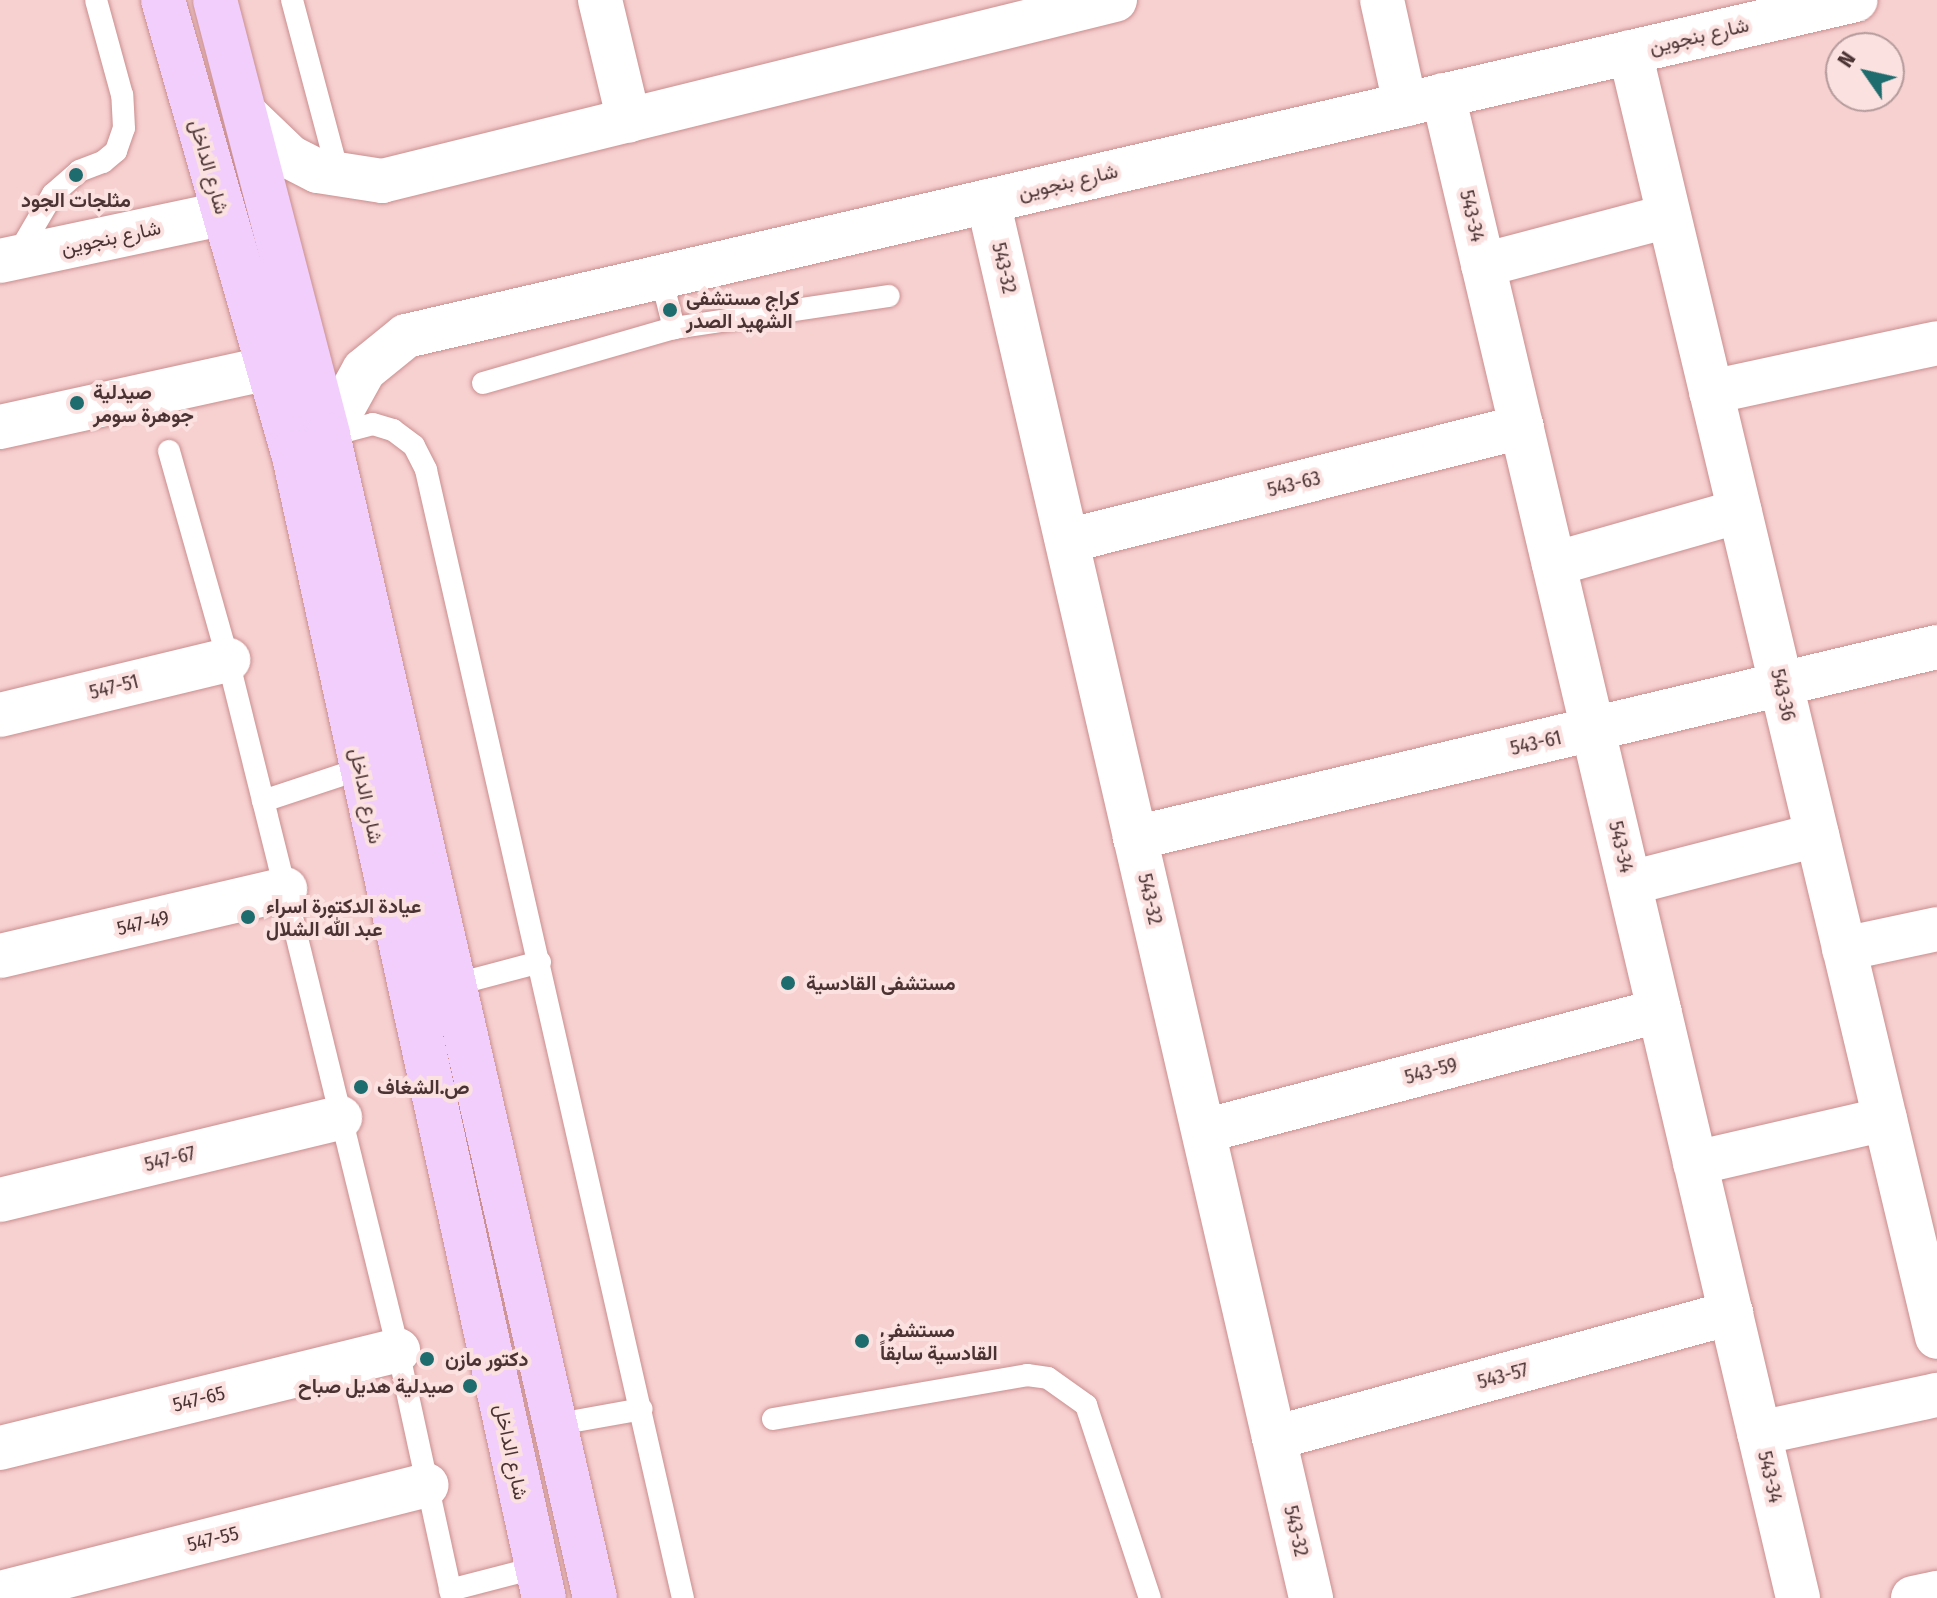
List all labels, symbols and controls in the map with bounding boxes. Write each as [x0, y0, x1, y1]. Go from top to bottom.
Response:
street label: شارع بنجوين [1647, 13, 1751, 59]
north arrow [1825, 32, 1905, 112]
text: N [1831, 46, 1861, 72]
street label: شارع الداخل [184, 117, 234, 217]
street label: شارع بنجوين [1016, 159, 1120, 205]
marker: مثلجات الجود [67, 166, 85, 184]
place label: مثلجات الجود [21, 188, 131, 212]
street label: 543-34 [1454, 188, 1490, 244]
street label: شارع بنجوين [59, 216, 163, 260]
street label: 543-32 [987, 240, 1021, 296]
place label: كراج مستشفى الشهيد الصدر [686, 286, 800, 333]
marker: كراج مستشفى الشهيد الصدر [661, 301, 679, 319]
place label: صيدلية جوهرة سومر [93, 380, 194, 427]
marker: صيدلية جوهرة سومر [68, 394, 86, 412]
street label: 543-63 [1265, 466, 1323, 502]
street label: 543-36 [1765, 667, 1801, 723]
street label: 547-51 [87, 669, 141, 705]
street label: 543-61 [1508, 725, 1564, 761]
street label: شارع الداخل [344, 746, 388, 846]
street label: 543-34 [1603, 819, 1639, 875]
street label: 543-32 [1133, 871, 1167, 927]
place label: عيادة الدكتورة اسراء عبد الله الشلال [266, 894, 421, 941]
street label: 547-49 [115, 905, 171, 941]
marker: عيادة الدكتورة اسراء عبد الله الشلال [237, 906, 259, 928]
place label: مستشفى القادسية [806, 971, 956, 995]
marker: مستشفى القادسية [777, 972, 799, 994]
street label: 543-59 [1402, 1053, 1460, 1089]
place label: ص.الشغاف [377, 1075, 470, 1099]
marker: ص.الشغاف [352, 1078, 370, 1096]
street label: 547-67 [142, 1141, 198, 1177]
place label: مستشفى القادسية سابقاً [880, 1318, 998, 1365]
marker: مستشفى القادسية سابقاً [851, 1330, 873, 1352]
place label: دكتور مازن [445, 1347, 528, 1371]
marker: دكتور مازن [416, 1348, 438, 1370]
street label: 543-57 [1475, 1358, 1531, 1394]
place label: صيدلية هديل صباح [298, 1374, 454, 1398]
marker: صيدلية هديل صباح [461, 1377, 479, 1395]
street label: 547-65 [170, 1381, 228, 1417]
street label: شارع الداخل [489, 1402, 533, 1502]
street label: 543-34 [1752, 1449, 1788, 1505]
street label: 543-32 [1279, 1503, 1313, 1559]
street label: 547-55 [185, 1521, 241, 1557]

